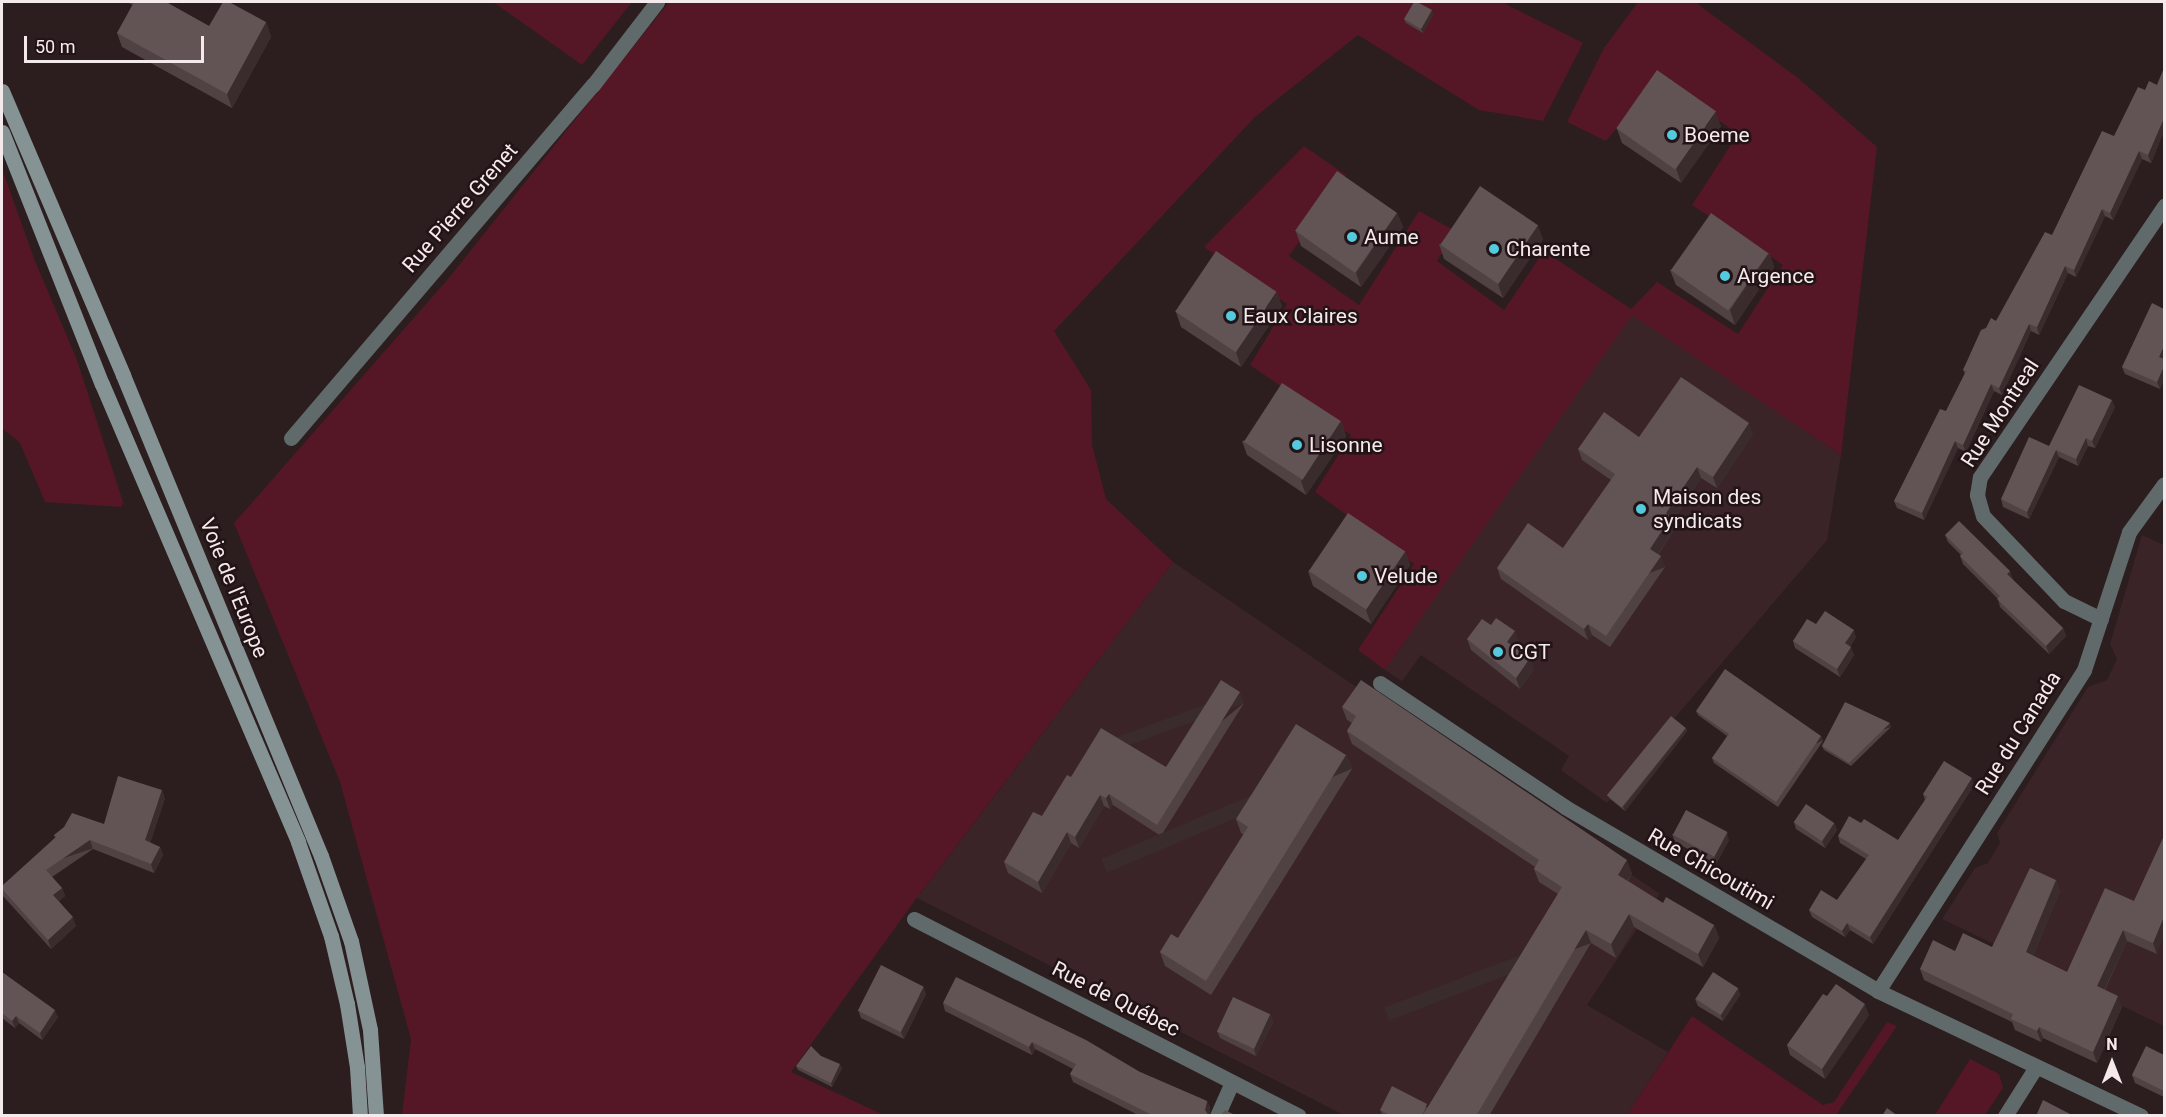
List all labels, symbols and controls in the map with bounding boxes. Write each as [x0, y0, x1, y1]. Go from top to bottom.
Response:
scale bar [27, 24, 207, 62]
text: 50 m [35, 36, 75, 57]
place label: Boeme [1684, 122, 1750, 148]
marker: Boeme [1665, 128, 1679, 142]
street label: Rue Pierre Grenet [397, 138, 523, 278]
place label: Aume [1364, 224, 1419, 250]
marker: Aume [1345, 230, 1359, 244]
place label: Charente [1506, 236, 1590, 262]
marker: Charente [1487, 242, 1501, 256]
place label: Argence [1737, 263, 1814, 289]
marker: Argence [1718, 269, 1732, 283]
place label: Eaux Claires [1243, 303, 1358, 329]
marker: Eaux Claires [1224, 309, 1238, 323]
street label: Rue Montreal [1956, 354, 2044, 472]
place label: Lisonne [1309, 432, 1383, 458]
marker: Lisonne [1290, 438, 1304, 452]
place label: Maison des syndicats [1653, 484, 1761, 534]
marker: Maison des syndicats [1634, 502, 1648, 516]
street label: Voie de l'Europe [195, 514, 273, 662]
place label: Velude [1374, 563, 1438, 589]
marker: Velude [1355, 569, 1369, 583]
place label: CGT [1510, 639, 1551, 665]
marker: CGT [1491, 645, 1505, 659]
street label: Rue du Canada [1970, 667, 2066, 799]
street label: Rue Chicoutimi [1644, 823, 1778, 915]
street label: Rue de Québec [1048, 956, 1184, 1042]
north arrow [2082, 1033, 2142, 1093]
text: N [2106, 1035, 2118, 1054]

